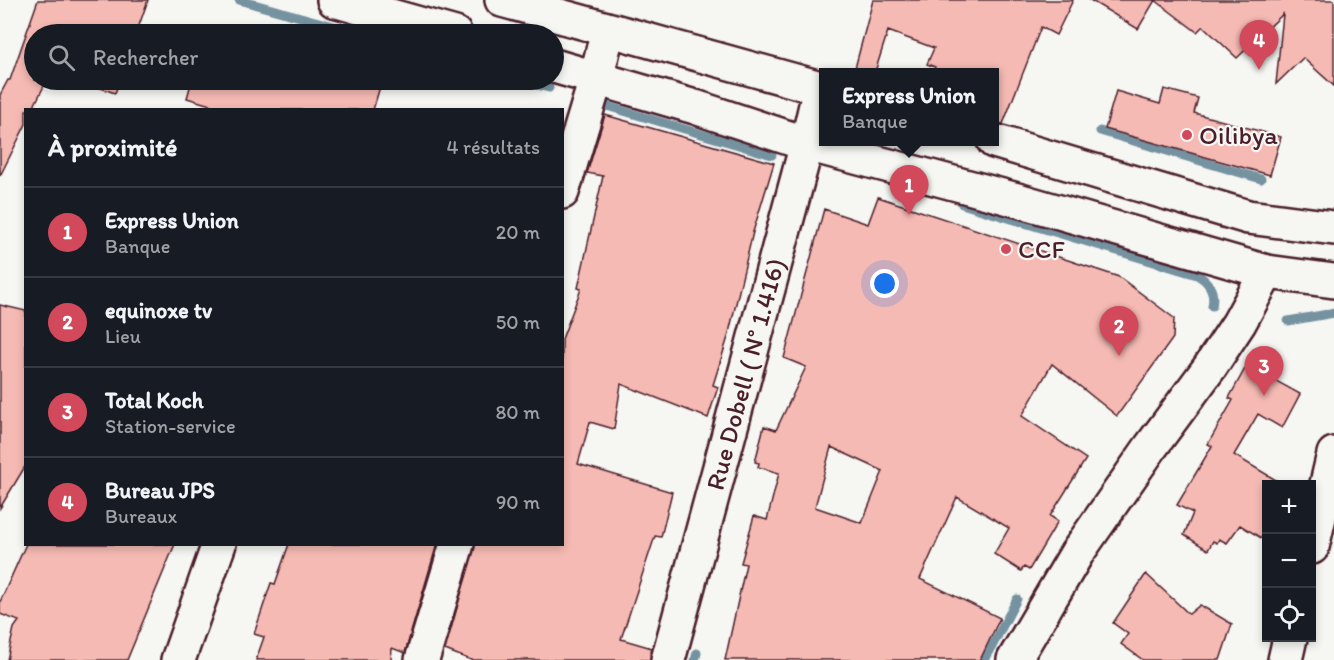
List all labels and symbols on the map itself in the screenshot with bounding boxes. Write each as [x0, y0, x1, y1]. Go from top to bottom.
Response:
pin: 4 [1240, 20, 1278, 70]
place label: Oilibya [1199, 119, 1278, 151]
marker: Oilibya [1180, 128, 1194, 142]
pin: 1 [890, 166, 928, 215]
place label: CCF [1018, 233, 1065, 265]
marker: CCF [999, 242, 1013, 256]
street label: Rue Dobell ( N° 1.416) [699, 255, 791, 493]
your location [870, 269, 899, 298]
pin: 2 [1100, 306, 1138, 356]
pin: 3 [1244, 346, 1284, 396]

